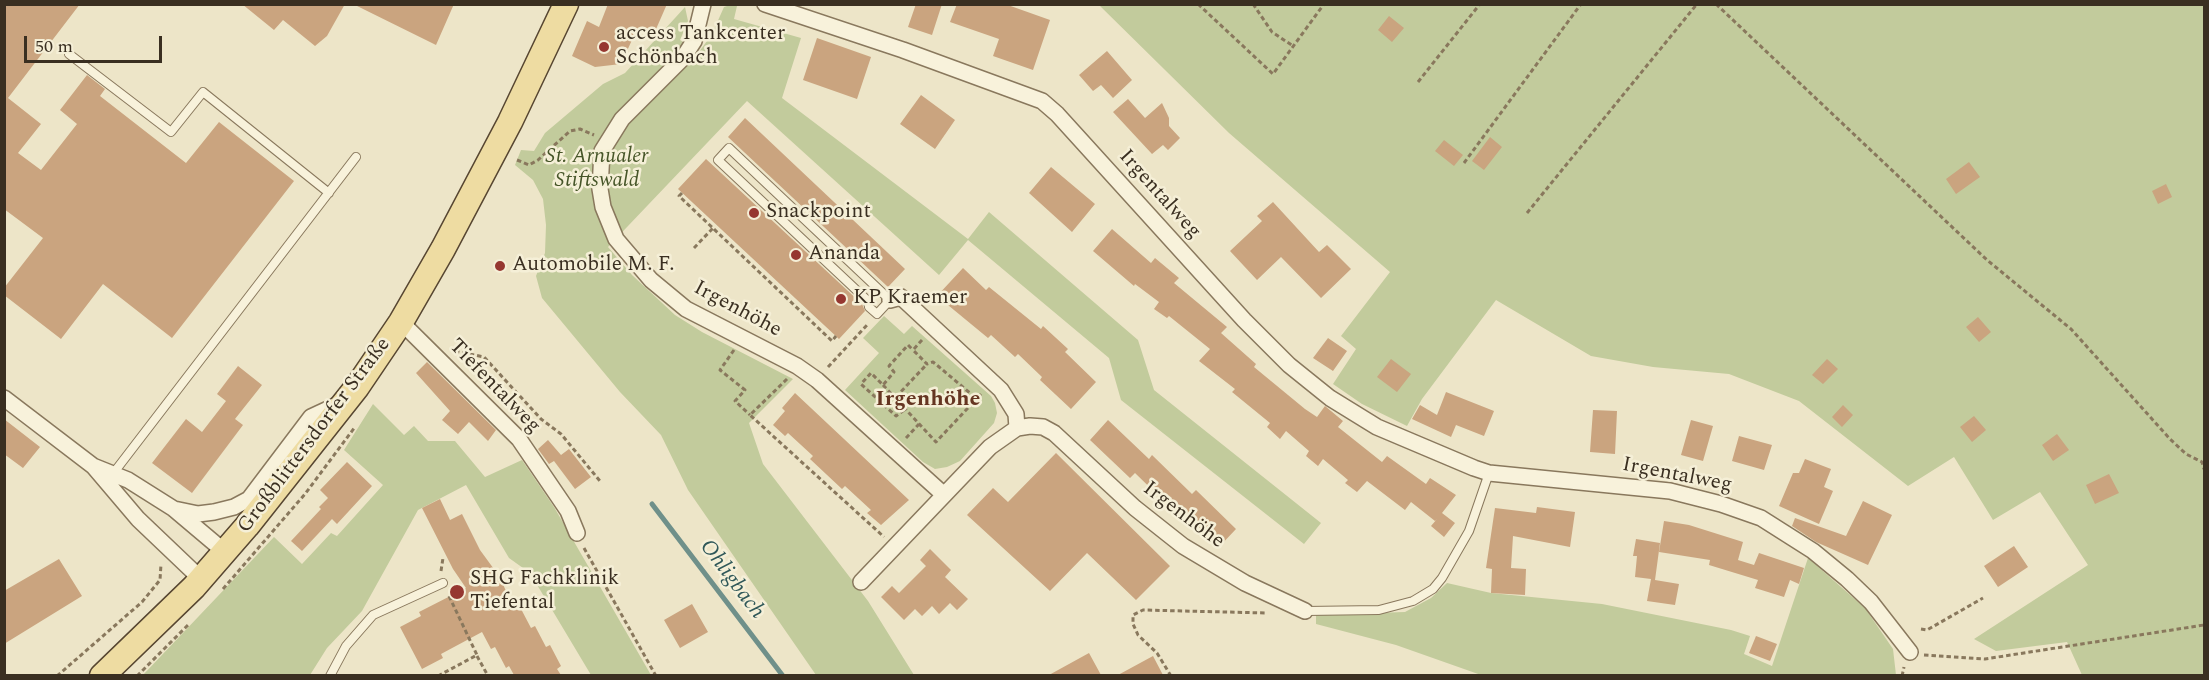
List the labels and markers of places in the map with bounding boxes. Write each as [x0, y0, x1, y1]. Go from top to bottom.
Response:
place label: access Tankcenter Schönbach [616, 22, 785, 72]
marker: access Tankcenter Schönbach [597, 40, 611, 54]
place label: Snackpoint [766, 200, 871, 226]
marker: Snackpoint [747, 206, 761, 220]
place label: Ananda [808, 242, 880, 268]
marker: Ananda [789, 248, 803, 262]
place label: Automobile M. F. [512, 253, 674, 279]
marker: Automobile M. F. [493, 259, 507, 273]
place label: KP Kraemer [853, 286, 967, 312]
marker: KP Kraemer [834, 292, 848, 306]
place label: SHG Fachklinik Tiefental [470, 567, 619, 617]
marker: SHG Fachklinik Tiefental [448, 583, 466, 601]

